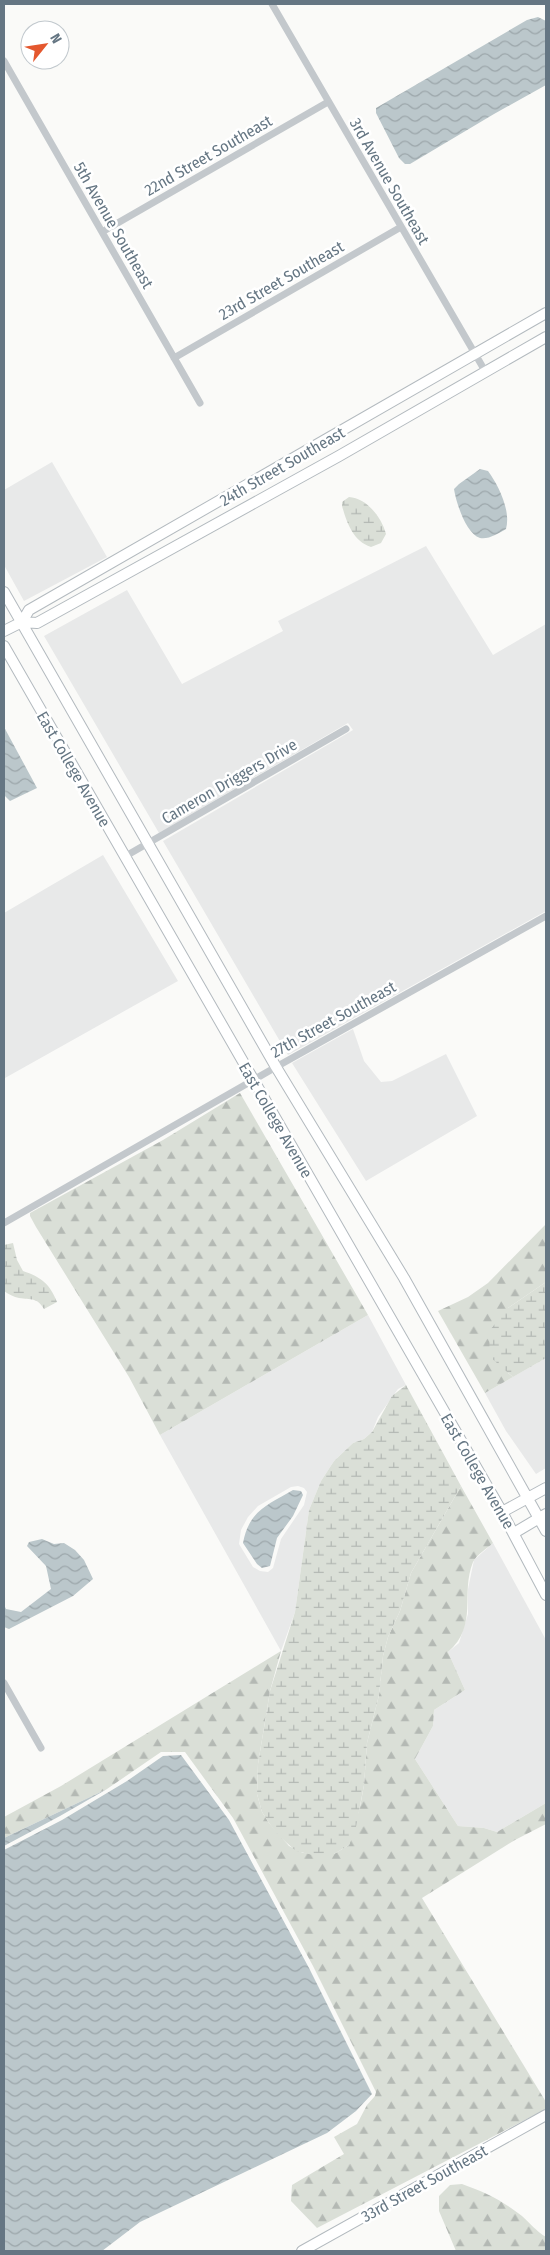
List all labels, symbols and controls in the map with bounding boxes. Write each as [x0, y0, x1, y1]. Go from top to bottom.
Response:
north arrow [20, 20, 70, 70]
text: N [46, 31, 65, 47]
street label: 22nd Street Southeast [141, 111, 276, 200]
street label: 3rd Avenue Southeast [346, 115, 434, 248]
street label: 5th Avenue Southeast [70, 159, 158, 292]
street label: 23rd Street Southeast [216, 237, 348, 324]
street label: 24th Street Southeast [216, 423, 349, 510]
street label: East College Avenue [33, 708, 114, 831]
street label: Cameron Driggers Drive [158, 735, 300, 828]
street label: 27th Street Southeast [267, 977, 400, 1062]
street label: East College Avenue [235, 1059, 316, 1182]
street label: East College Avenue [437, 1410, 518, 1533]
street label: 33rd Street Southeast [358, 2141, 491, 2226]

